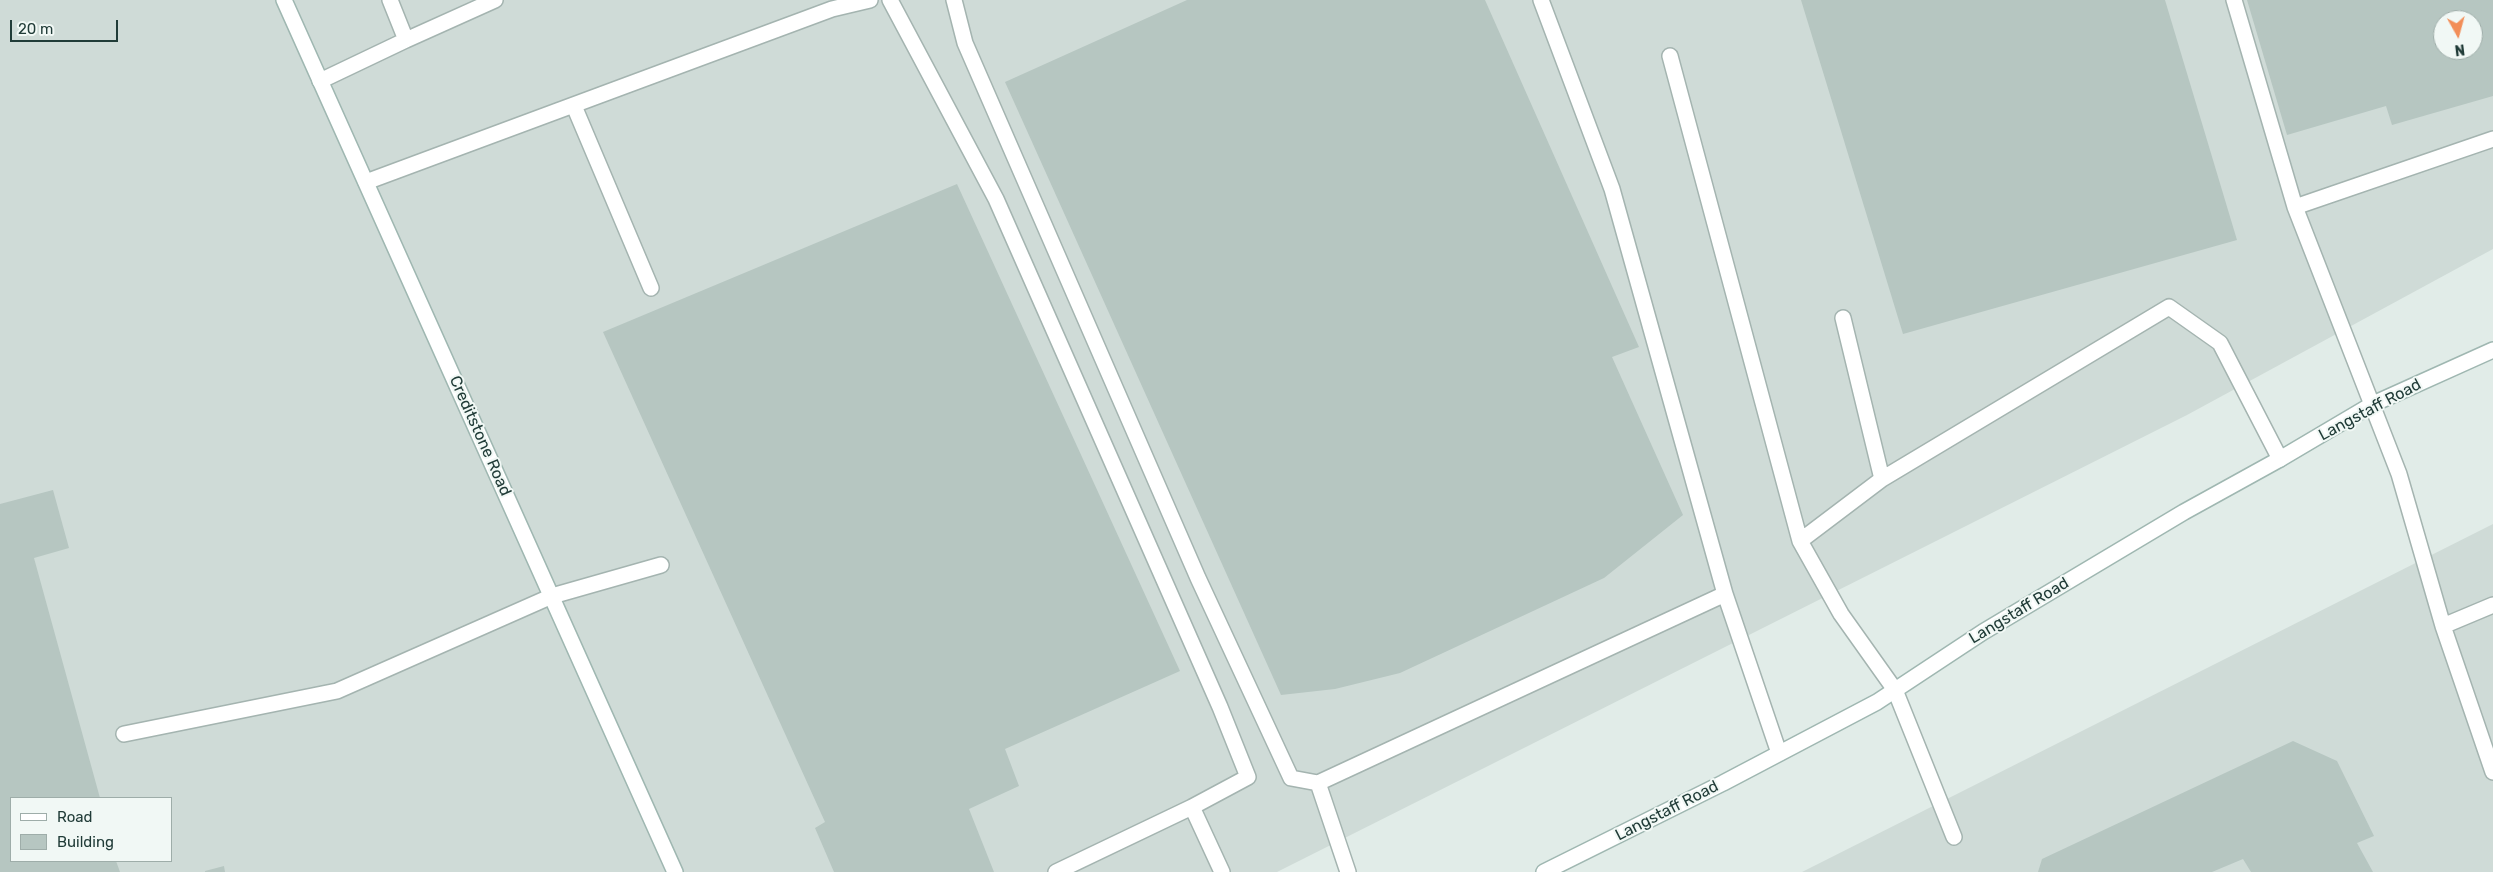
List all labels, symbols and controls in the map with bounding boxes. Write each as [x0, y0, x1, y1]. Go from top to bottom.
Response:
scale bar [12, 10, 120, 42]
north arrow [2433, 10, 2483, 60]
text: 20 m [18, 20, 53, 38]
text: N [2454, 40, 2466, 58]
street label: Creditstone Road [445, 373, 515, 499]
street label: Langstaff Road [2316, 375, 2424, 445]
street label: Langstaff Road [1966, 574, 2072, 648]
street label: Langstaff Road [1612, 777, 1722, 845]
legend [10, 797, 172, 862]
text: Road [57, 808, 93, 826]
text: Building [57, 833, 114, 851]

